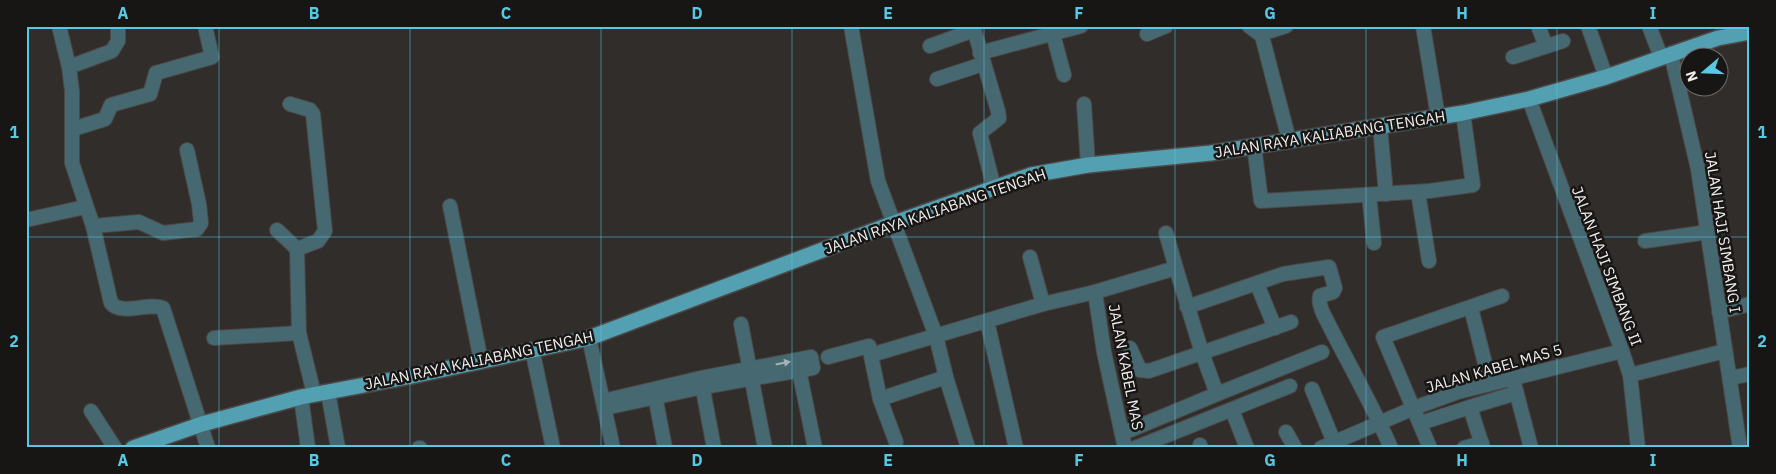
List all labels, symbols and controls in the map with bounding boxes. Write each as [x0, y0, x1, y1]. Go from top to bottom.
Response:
text: A [118, 3, 129, 23]
text: B [309, 3, 320, 23]
text: C [501, 3, 511, 23]
text: D [691, 3, 703, 23]
text: E [883, 3, 893, 23]
text: F [1074, 3, 1084, 23]
text: G [1264, 3, 1276, 23]
text: H [1456, 3, 1468, 23]
text: I [1650, 3, 1657, 23]
north arrow [1678, 48, 1728, 98]
text: N [1682, 69, 1702, 84]
street label: JALAN RAYA KALIABANG TENGAH [1213, 106, 1447, 162]
text: 1 [9, 122, 19, 142]
text: 1 [1757, 122, 1767, 142]
street label: JALAN HAJI SIMBANG I [1701, 150, 1745, 314]
street label: JALAN RAYA KALIABANG TENGAH [822, 164, 1048, 258]
street label: JALAN HAJI SIMBANG II [1568, 184, 1646, 348]
street label: JALAN KABEL MAS [1104, 302, 1148, 432]
street label: JALAN RAYA KALIABANG TENGAH [363, 326, 595, 394]
text: 2 [9, 331, 19, 351]
text: 2 [1757, 331, 1767, 351]
street label: JALAN KABEL MAS 5 [1424, 340, 1564, 396]
one-way arrow [776, 358, 792, 366]
text: A [118, 450, 129, 470]
text: B [309, 450, 320, 470]
text: C [501, 450, 511, 470]
text: D [691, 450, 703, 470]
text: E [883, 450, 893, 470]
text: F [1074, 450, 1084, 470]
text: G [1264, 450, 1276, 470]
text: H [1456, 450, 1468, 470]
text: I [1650, 450, 1657, 470]

